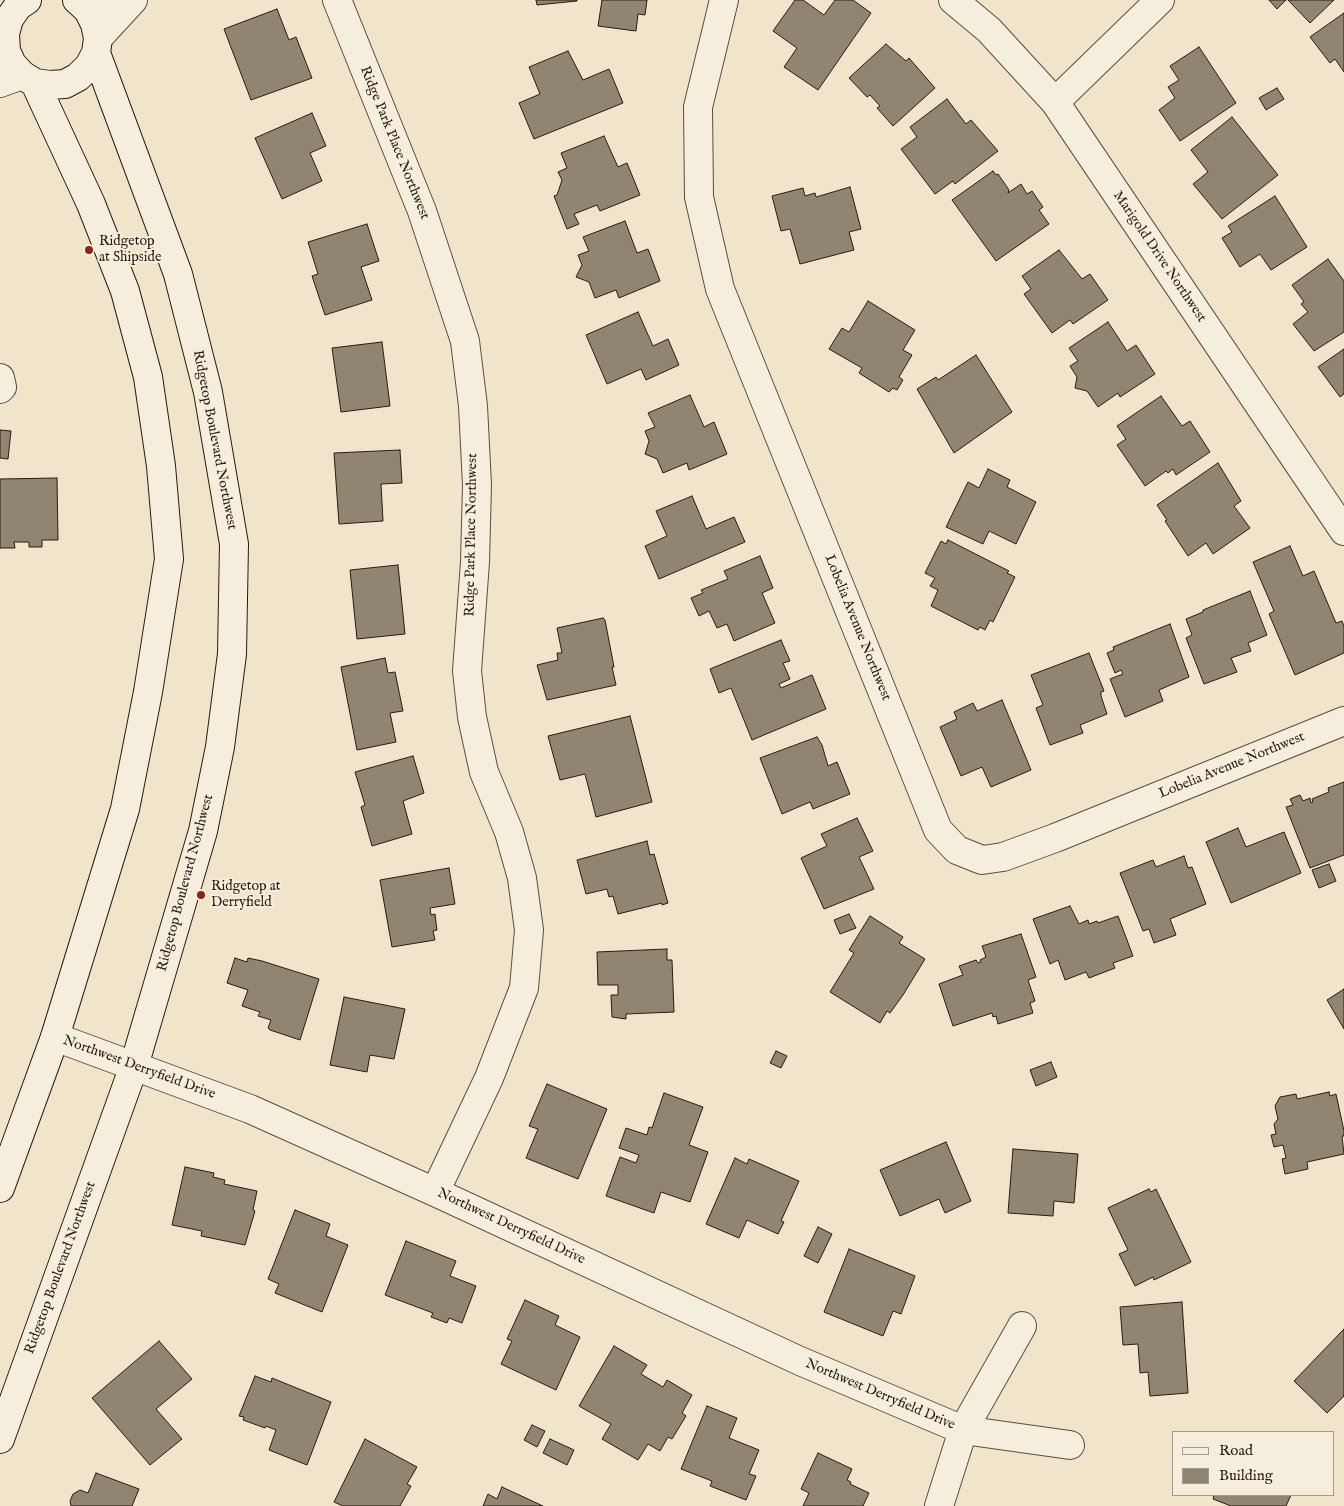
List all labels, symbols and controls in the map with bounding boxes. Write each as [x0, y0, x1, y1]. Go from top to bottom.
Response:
street label: Ridge Park Place Northwest [356, 64, 432, 222]
street label: Marigold Drive Northwest [1109, 188, 1209, 326]
place label: Ridgetop at Shipside [99, 234, 161, 266]
marker: Ridgetop at Shipside [83, 244, 95, 256]
street label: Ridgetop Boulevard Northwest [188, 349, 240, 531]
street label: Ridge Park Place Northwest [462, 453, 482, 617]
street label: Lobelia Avenue Northwest [820, 553, 894, 703]
street label: Lobelia Avenue Northwest [1157, 729, 1307, 803]
street label: Ridgetop Boulevard Northwest [154, 793, 218, 973]
place label: Ridgetop at Derryfield [211, 879, 281, 912]
marker: Ridgetop at Derryfield [195, 889, 207, 901]
street label: Northwest Derryfield Drive [60, 1033, 218, 1103]
street label: Ridgetop Boulevard Northwest [22, 1179, 100, 1357]
street label: Northwest Derryfield Drive [434, 1185, 588, 1269]
street label: Northwest Derryfield Drive [803, 1356, 957, 1434]
legend [1172, 1431, 1334, 1496]
text: Road [1219, 1441, 1253, 1460]
text: Building [1219, 1466, 1273, 1485]

